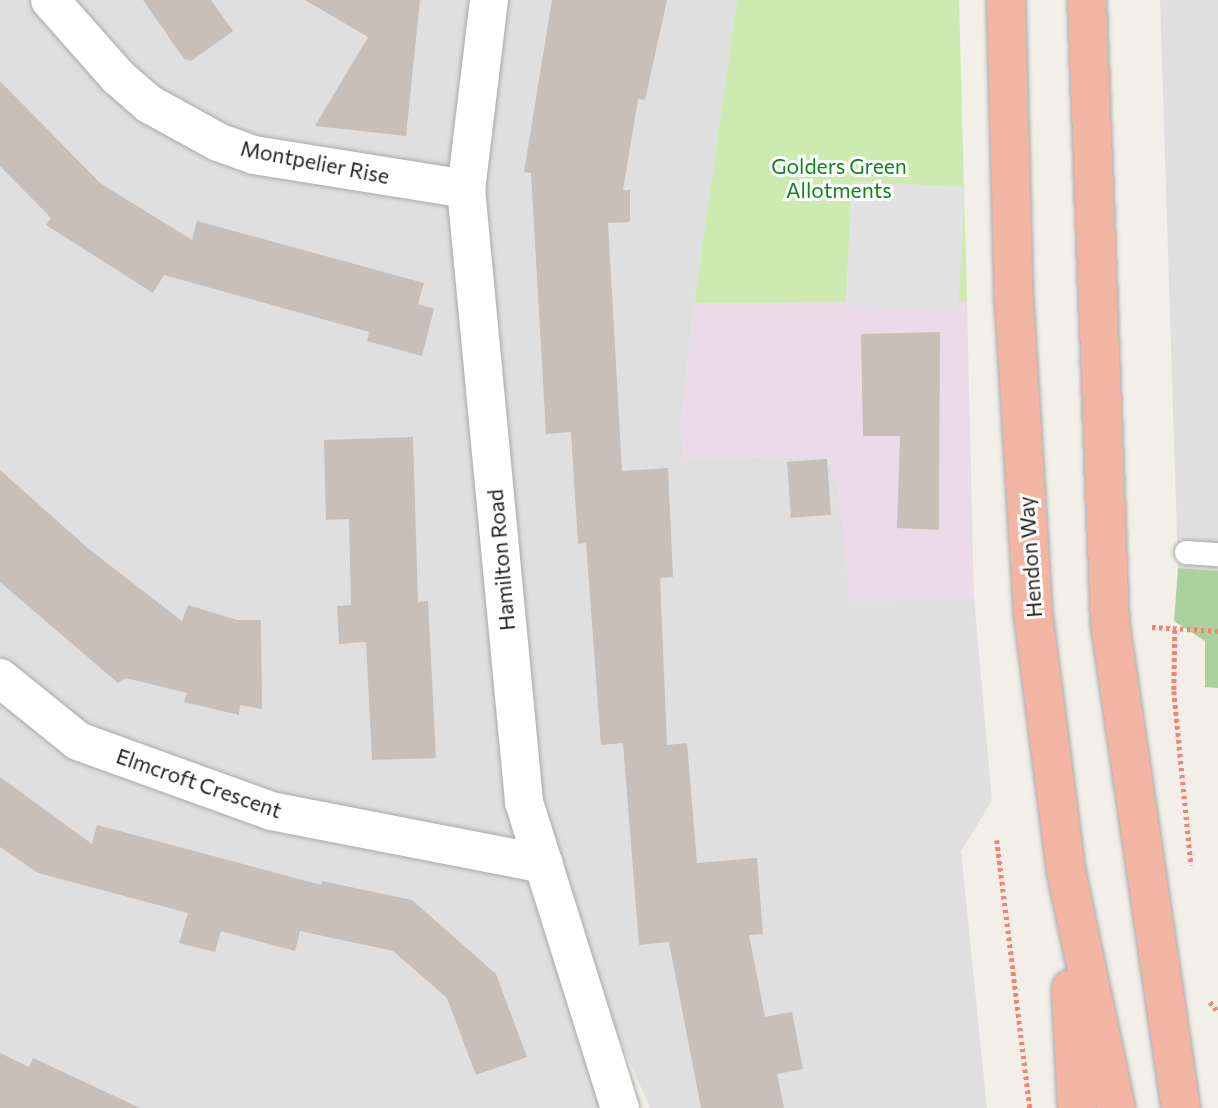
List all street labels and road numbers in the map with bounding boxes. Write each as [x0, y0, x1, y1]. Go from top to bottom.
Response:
street label: Montpelier Rise [238, 135, 392, 189]
street label: Hamilton Road [482, 488, 520, 632]
street label: Hendon Way [1013, 496, 1047, 618]
street label: Elmcroft Crescent [113, 743, 285, 823]

